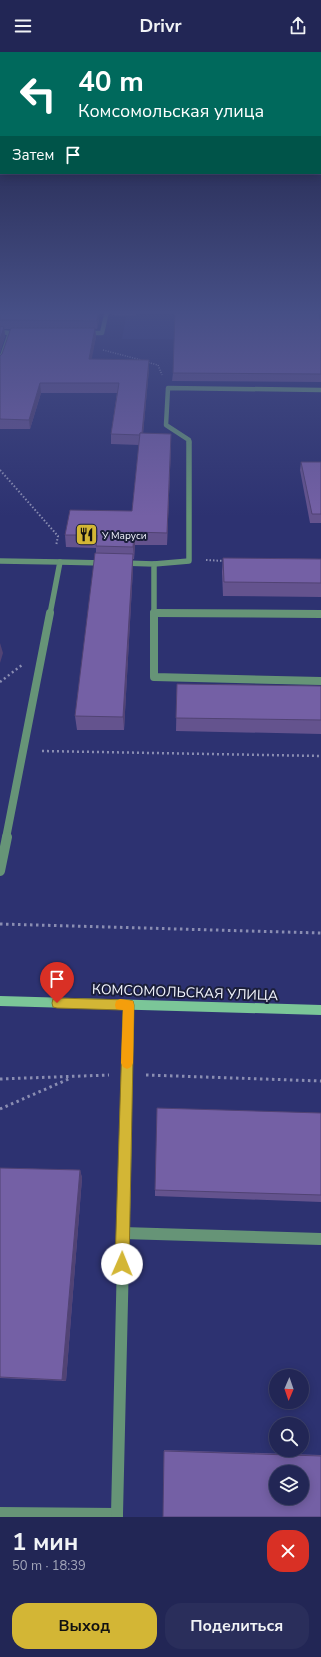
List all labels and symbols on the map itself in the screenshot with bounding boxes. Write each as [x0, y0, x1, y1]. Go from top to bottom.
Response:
restaurant icon: У Маруси [73, 522, 99, 548]
place label: У Маруси [101, 529, 147, 543]
pin [40, 962, 74, 1003]
street label: КОМСОМОЛЬСКАЯ УЛИЦА [92, 980, 278, 1005]
position arrow [101, 1243, 143, 1285]
north arrow [269, 1369, 309, 1409]

